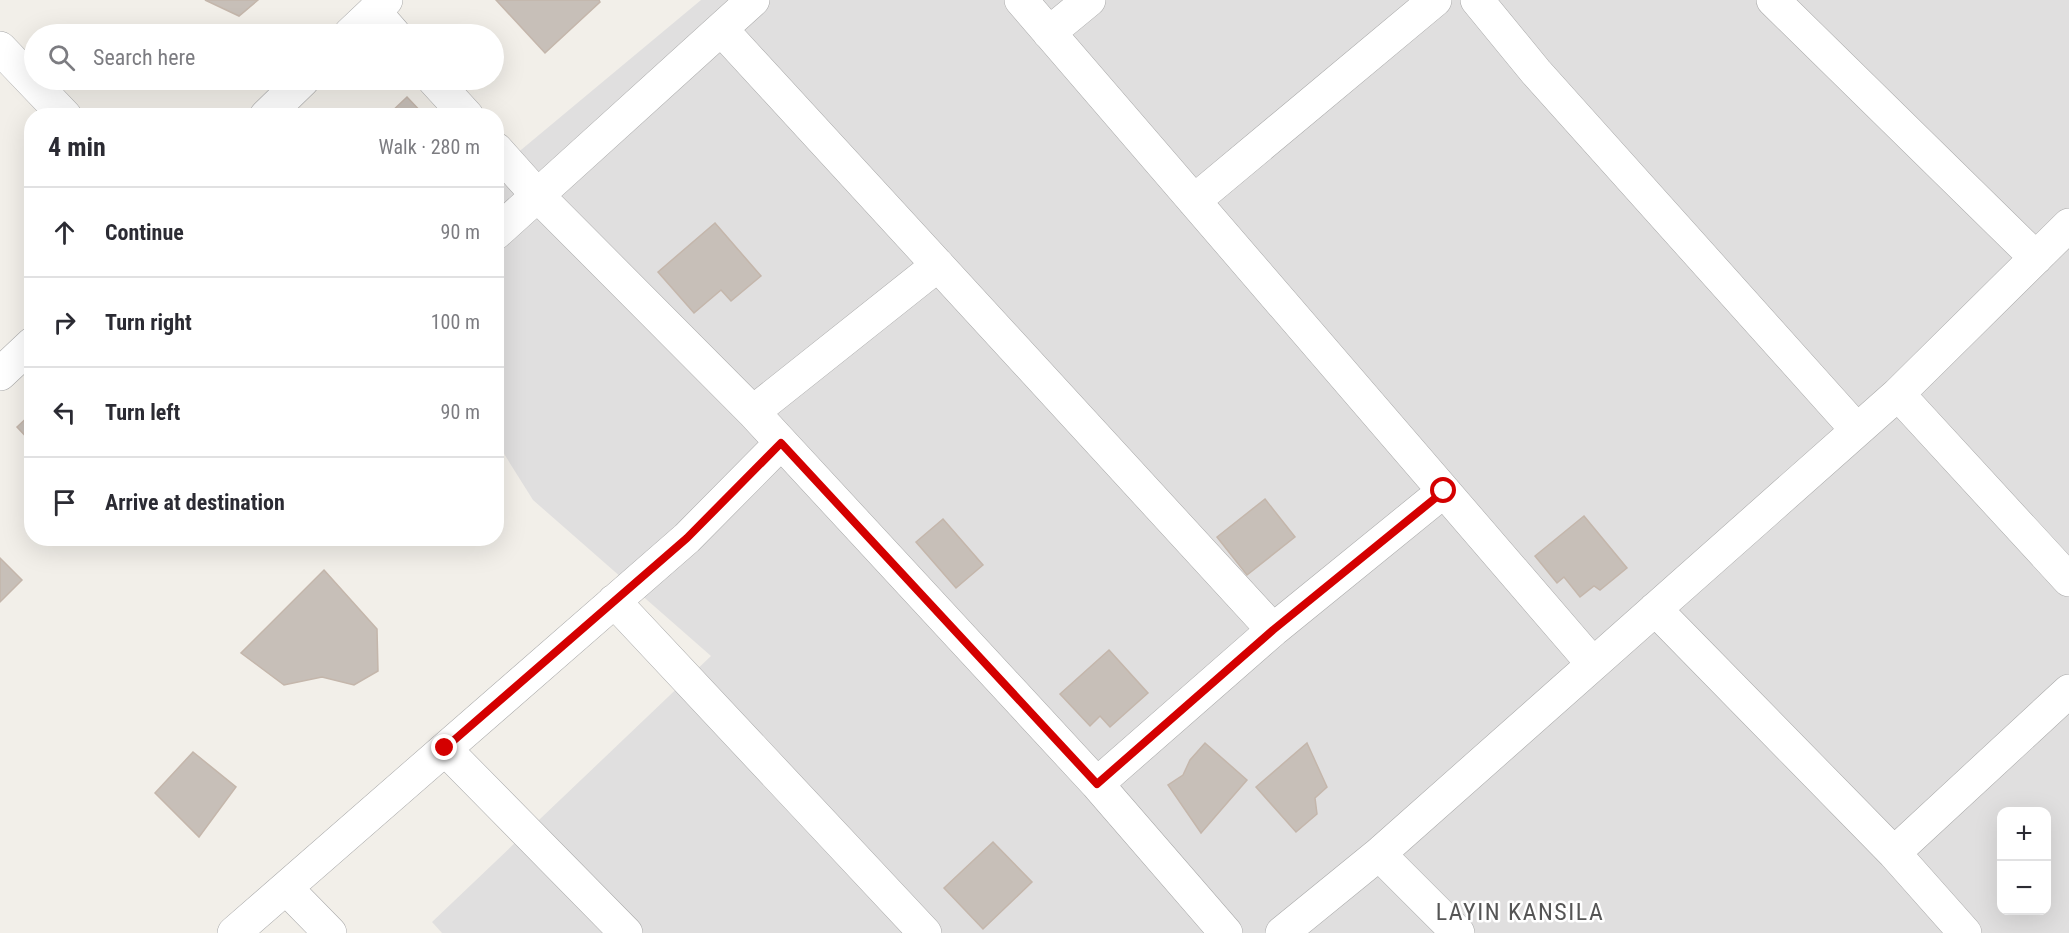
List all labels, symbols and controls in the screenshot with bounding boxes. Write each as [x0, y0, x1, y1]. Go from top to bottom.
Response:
search box [24, 24, 504, 90]
icon: search [45, 41, 78, 74]
text: Search here [93, 45, 195, 70]
text: 4 min [48, 132, 106, 162]
text: Walk · 280 m [379, 135, 480, 159]
icon: ahead [48, 216, 81, 249]
text: Continue [105, 220, 184, 245]
text: 90 m [441, 220, 480, 244]
icon: right [48, 306, 81, 339]
text: Turn right [105, 310, 192, 335]
text: 100 m [431, 310, 480, 334]
icon: left [48, 396, 81, 429]
text: Turn left [105, 400, 180, 425]
text: 90 m [441, 400, 480, 424]
route start [1430, 477, 1456, 503]
icon: arrive [48, 486, 81, 519]
text: Arrive at destination [105, 490, 285, 515]
route end [431, 734, 457, 760]
map controls [1997, 807, 2051, 915]
button: + [1997, 807, 2051, 861]
button: − [1997, 861, 2051, 915]
district label: LAYIN KANSILA [1436, 898, 1604, 926]

